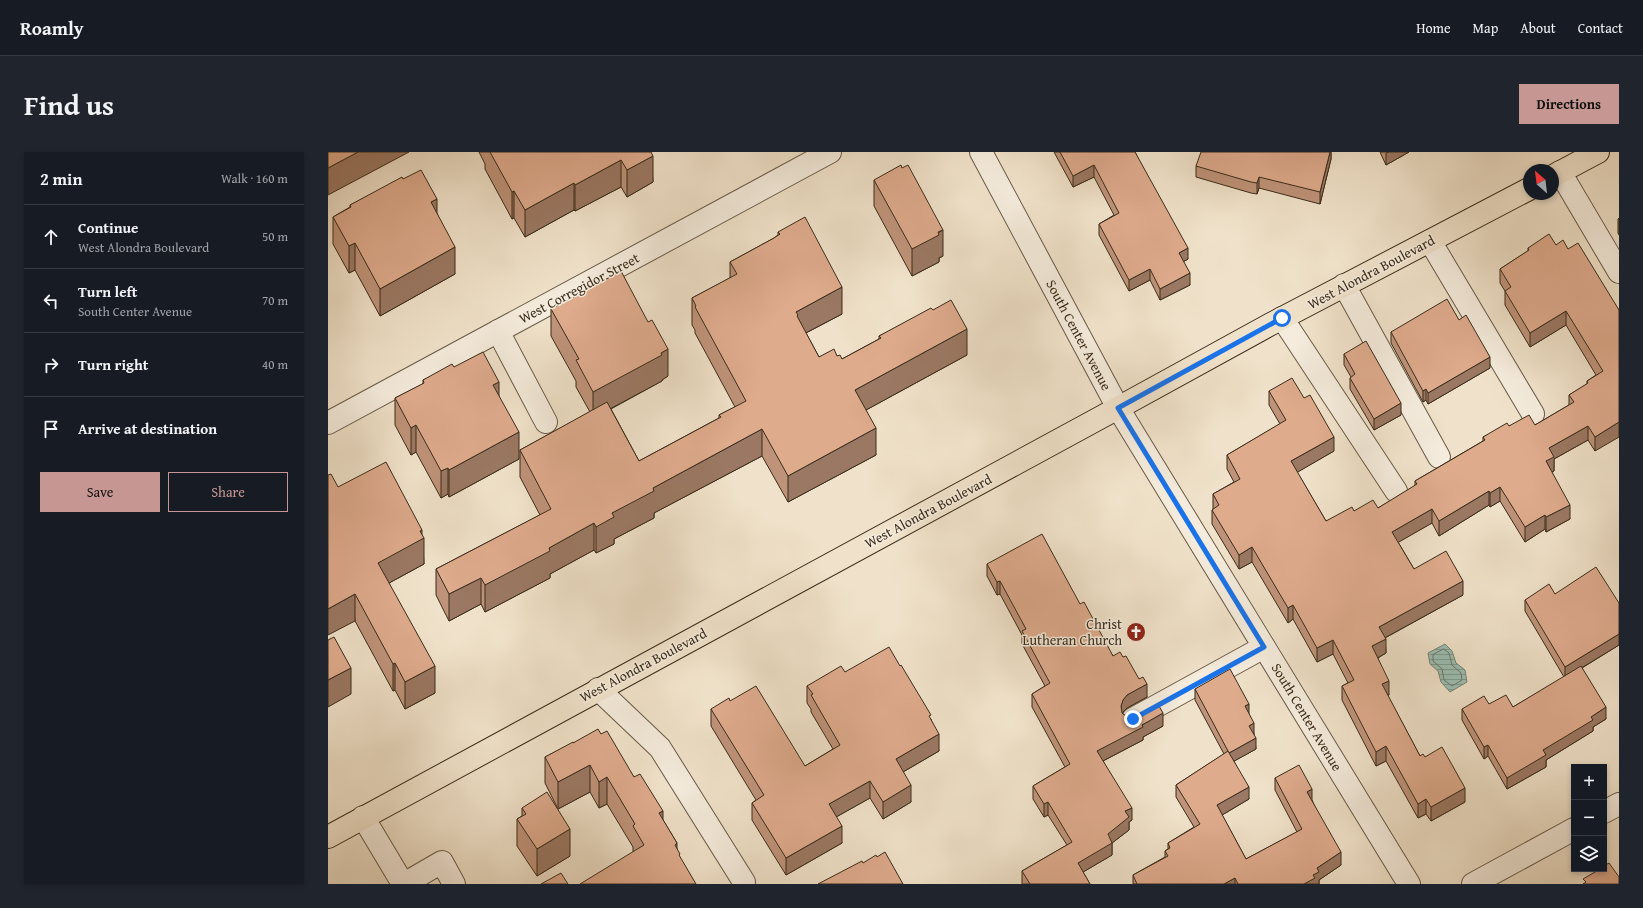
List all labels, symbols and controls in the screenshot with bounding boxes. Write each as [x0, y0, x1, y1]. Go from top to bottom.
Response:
text: Roamly [20, 14, 84, 42]
text: Home [1416, 18, 1451, 38]
text: Map [1473, 18, 1498, 38]
text: About [1520, 18, 1556, 38]
text: Contact [1578, 18, 1623, 38]
text: Find us [24, 84, 114, 125]
button: Directions [1519, 84, 1619, 124]
north arrow [1523, 164, 1559, 200]
text: 2 min [40, 166, 82, 191]
text: Walk · 160 m [221, 169, 288, 188]
text: Continue [78, 217, 139, 238]
icon: ahead [40, 226, 62, 248]
text: 50 m [262, 227, 288, 246]
street label: West Alondra Boulevard [1304, 230, 1439, 314]
text: West Alondra Boulevard [78, 238, 209, 257]
street label: West Corregidor Street [515, 248, 643, 328]
street label: South Center Avenue [1041, 276, 1117, 394]
text: Turn left [78, 281, 137, 302]
icon: left [40, 290, 62, 312]
text: 70 m [262, 291, 288, 310]
text: South Center Avenue [78, 302, 192, 321]
route start [1273, 309, 1291, 327]
icon: right [40, 354, 62, 376]
text: Turn right [78, 354, 149, 375]
text: 40 m [262, 355, 288, 374]
icon: arrive [40, 418, 62, 440]
text: Arrive at destination [78, 418, 217, 439]
street label: West Alondra Boulevard [861, 469, 996, 553]
button: Save [40, 472, 160, 512]
button: Share [168, 472, 288, 512]
place label: Christ Lutheran Church [1023, 614, 1122, 650]
church icon: Christ Lutheran Church [1125, 621, 1147, 643]
street label: West Alondra Boulevard [576, 623, 711, 707]
street label: South Center Avenue [1267, 659, 1347, 775]
route end [1124, 710, 1142, 728]
map controls [1571, 764, 1607, 872]
button: + [1571, 764, 1607, 800]
button: − [1571, 800, 1607, 836]
button: layers [1571, 836, 1607, 872]

